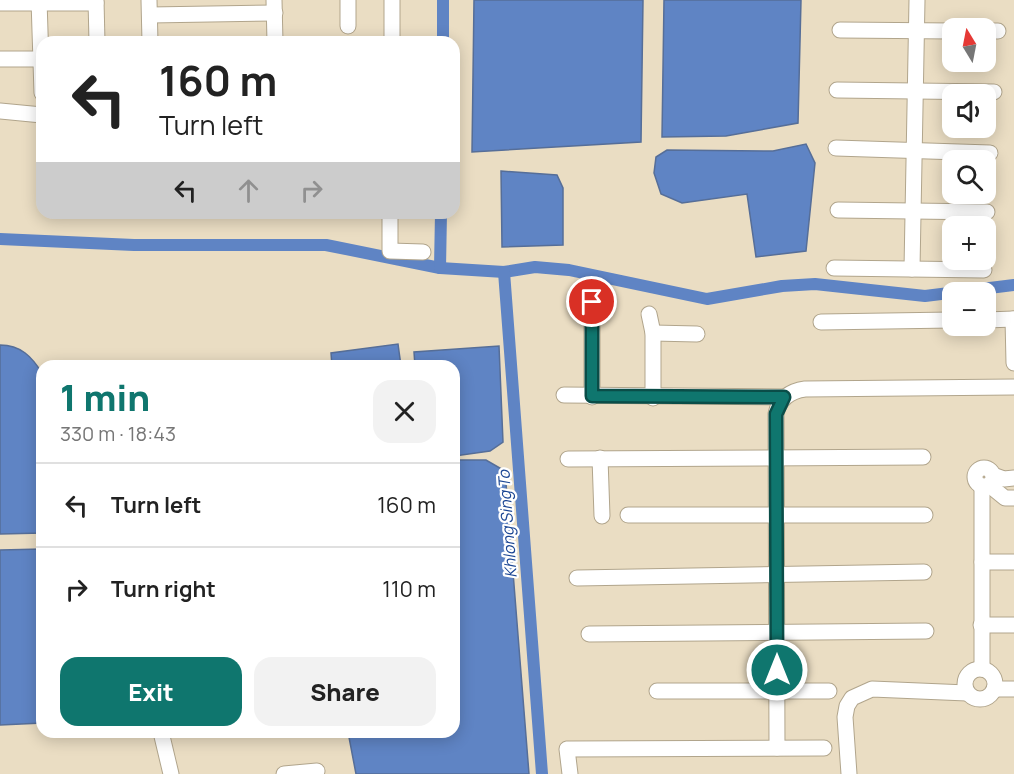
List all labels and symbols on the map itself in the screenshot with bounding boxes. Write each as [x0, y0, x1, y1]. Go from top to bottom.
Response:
north arrow [942, 18, 996, 72]
pin [566, 276, 617, 327]
water label: Khlong Sing To [492, 468, 522, 579]
position arrow [745, 638, 809, 702]

